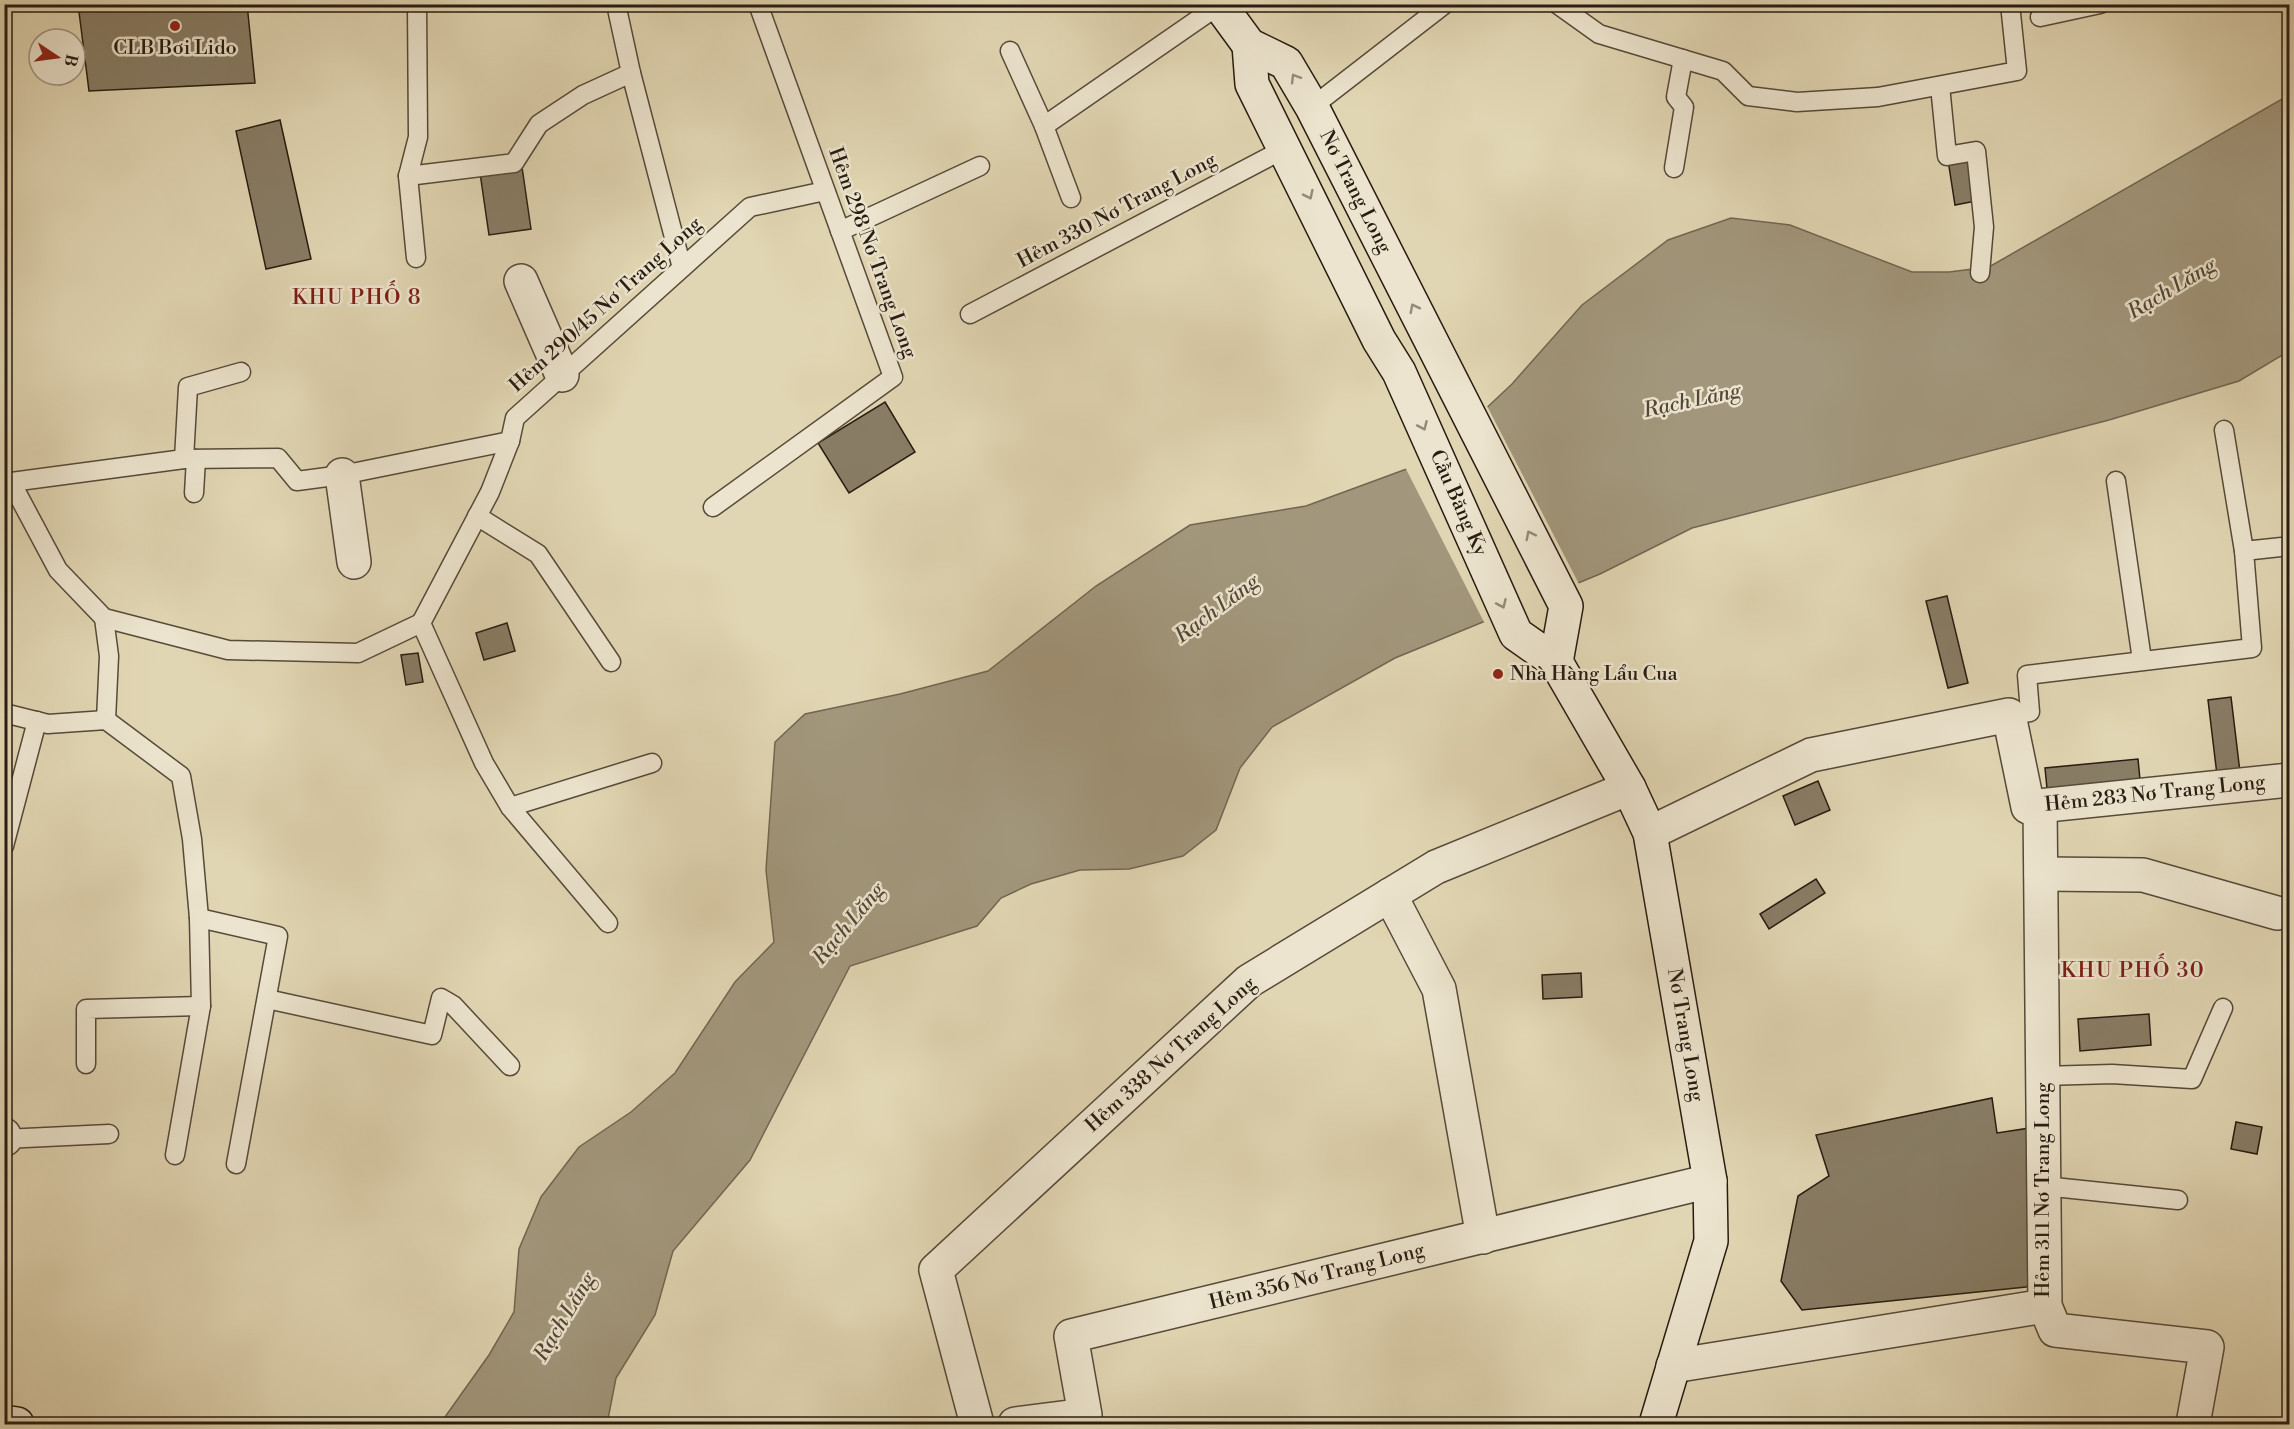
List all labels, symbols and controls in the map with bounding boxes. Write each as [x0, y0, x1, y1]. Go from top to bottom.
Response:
marker: CLB Bơi Lido [168, 19, 182, 33]
north arrow [27, 27, 87, 87]
place label: CLB Bơi Lido [113, 36, 237, 61]
text: B [60, 52, 82, 68]
one-way arrow [1291, 74, 1303, 84]
street label: Nơ Trang Long [1313, 126, 1397, 258]
street label: Hẻm 298 Nơ Trang Long [822, 144, 922, 363]
street label: Hẻm 330 Nơ Trang Long [1013, 147, 1222, 274]
one-way arrow [1301, 188, 1313, 199]
street label: Hẻm 290/45 Nơ Trang Long [505, 211, 708, 398]
water label: Rạch Lăng [2122, 252, 2222, 326]
district label: KHU PHỐ 8 [292, 280, 422, 311]
one-way arrow [1409, 303, 1421, 314]
water label: Rạch Lăng [1640, 378, 1744, 424]
one-way arrow [1416, 419, 1428, 430]
street label: Cầu Băng Ky [1424, 446, 1493, 560]
one-way arrow [1526, 531, 1537, 541]
water label: Rạch Lăng [1169, 568, 1265, 650]
one-way arrow [1495, 597, 1507, 608]
place label: Nhà Hàng Lẩu Cua [1510, 662, 1679, 687]
marker: Nhà Hàng Lẩu Cua [1491, 667, 1505, 681]
street label: Hẻm 283 Nơ Trang Long [2043, 770, 2267, 818]
water label: Rạch Lăng [807, 877, 891, 971]
district label: KHU PHỐ 30 [2061, 953, 2205, 984]
street label: Nơ Trang Long [1661, 966, 1709, 1104]
street label: Hẻm 338 Nơ Trang Long [1080, 971, 1262, 1138]
street label: Hẻm 311 Nơ Trang Long [2031, 1082, 2056, 1298]
street label: Hẻm 356 Nơ Trang Long [1207, 1238, 1428, 1316]
water label: Rạch Lăng [528, 1267, 602, 1367]

